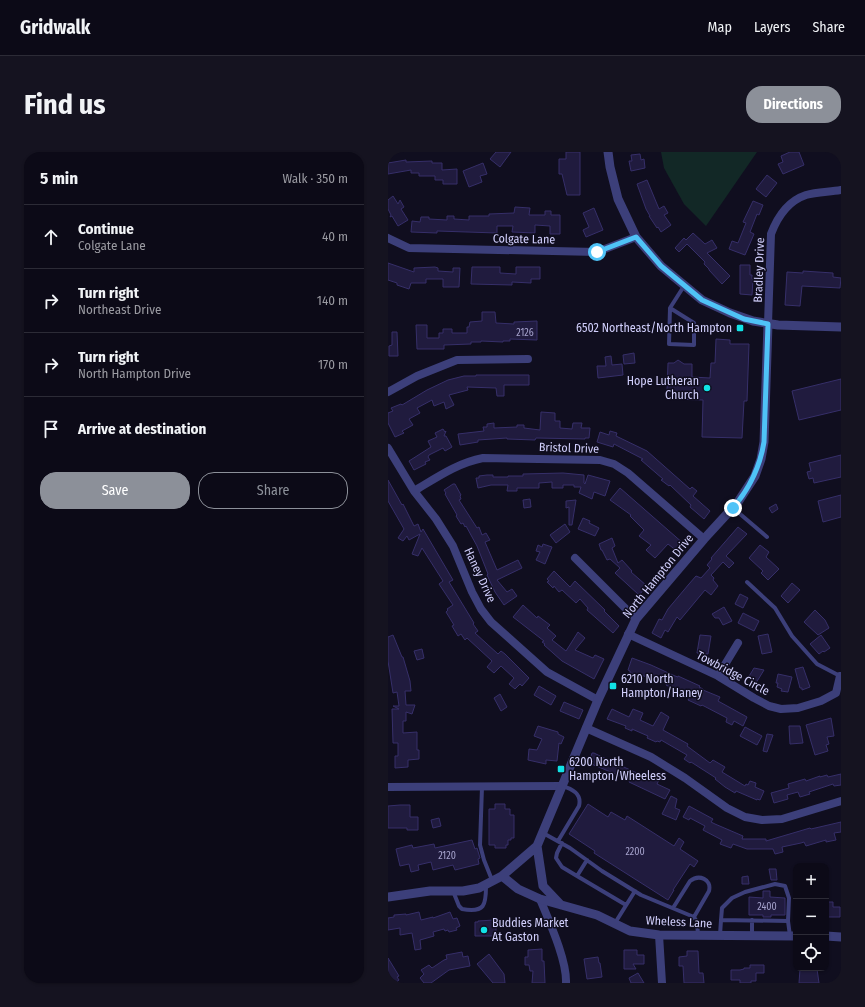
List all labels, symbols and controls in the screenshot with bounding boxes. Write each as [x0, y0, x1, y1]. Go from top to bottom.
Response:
text: Gridwalk [20, 16, 90, 39]
text: Map [708, 19, 732, 36]
text: Layers [754, 19, 790, 36]
text: Share [812, 19, 845, 36]
button: Directions [746, 86, 841, 123]
text: Find us [24, 88, 106, 121]
text: 5 min [40, 168, 78, 189]
text: Walk · 350 m [282, 171, 348, 186]
text: Continue [78, 220, 134, 238]
icon: ahead [40, 226, 62, 248]
text: 40 m [322, 229, 348, 244]
street label: Colgate Lane [493, 231, 555, 247]
street label: Bradley Drive [751, 237, 767, 303]
text: Colgate Lane [78, 238, 146, 253]
route start [588, 243, 606, 261]
text: Turn right [78, 284, 139, 302]
icon: right [40, 290, 62, 312]
text: 140 m [317, 293, 348, 308]
text: Northeast Drive [78, 302, 161, 317]
place label: 6502 Northeast/North Hampton [576, 321, 732, 335]
marker: 6502 Northeast/North Hampton [735, 323, 745, 333]
house number: 2126 [516, 327, 534, 339]
text: Turn right [78, 348, 139, 366]
icon: right [40, 354, 62, 376]
text: 170 m [318, 357, 348, 372]
text: North Hampton Drive [78, 366, 191, 381]
place label: Hope Lutheran Church [627, 374, 699, 402]
marker: Hope Lutheran Church [702, 383, 712, 393]
icon: arrive [40, 418, 62, 440]
text: Arrive at destination [78, 420, 206, 438]
street label: Bristol Drive [539, 440, 599, 456]
button: Save [40, 472, 190, 509]
button: Share [198, 472, 348, 509]
route end [724, 499, 742, 517]
street label: North Hampton Drive [620, 531, 696, 621]
street label: Haney Drive [461, 545, 499, 605]
street label: Towbridge Circle [694, 648, 772, 698]
place label: 6210 North Hampton/Haney [621, 672, 703, 700]
marker: 6210 North Hampton/Haney [608, 681, 618, 691]
place label: 6200 North Hampton/Wheeless [569, 755, 666, 783]
marker: 6200 North Hampton/Wheeless [556, 764, 566, 774]
house number: 2200 [625, 846, 645, 858]
house number: 2120 [438, 850, 456, 862]
map controls [793, 863, 829, 971]
button: + [793, 863, 829, 899]
button: − [793, 899, 829, 935]
house number: 2400 [757, 901, 777, 913]
street label: Wheless Lane [645, 913, 713, 931]
place label: Buddies Market At Gaston [492, 916, 569, 944]
marker: Buddies Market At Gaston [479, 925, 489, 935]
button: locate [793, 935, 829, 971]

